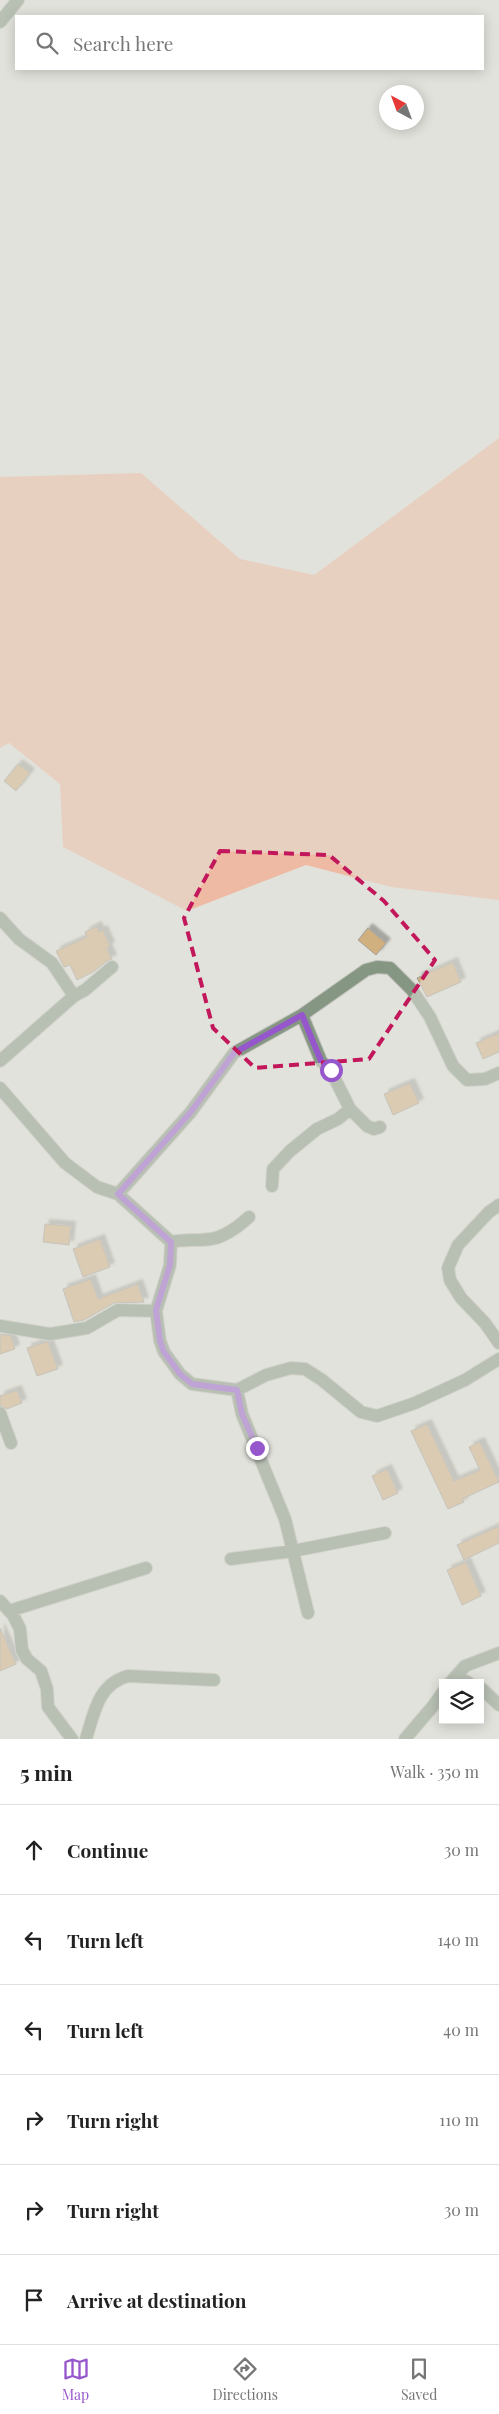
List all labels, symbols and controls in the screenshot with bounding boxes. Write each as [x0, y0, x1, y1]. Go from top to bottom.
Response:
search box [15, 15, 484, 70]
icon: search [33, 29, 61, 57]
text: Search here [73, 30, 173, 56]
north arrow [379, 85, 424, 130]
route start [320, 1059, 343, 1082]
route end [246, 1437, 269, 1460]
map controls [439, 1679, 484, 1724]
button: layers [439, 1679, 484, 1724]
text: 5 min [20, 1758, 73, 1786]
text: Walk · 350 m [390, 1761, 479, 1782]
icon: ahead [20, 1836, 48, 1864]
text: Continue [67, 1837, 148, 1863]
text: 30 m [444, 1839, 479, 1860]
icon: left [20, 1926, 48, 1954]
text: Turn left [67, 1927, 144, 1953]
text: 140 m [437, 1929, 479, 1950]
icon: left [20, 2016, 48, 2044]
text: Turn left [67, 2017, 144, 2043]
text: 40 m [443, 2019, 479, 2040]
icon: right [20, 2106, 48, 2134]
text: Turn right [67, 2107, 159, 2133]
text: 110 m [439, 2109, 479, 2130]
icon: right [20, 2196, 48, 2224]
text: Turn right [67, 2197, 159, 2223]
text: 30 m [444, 2199, 479, 2220]
icon: arrive [20, 2286, 48, 2314]
text: Arrive at destination [67, 2287, 247, 2313]
tab: Map [62, 2355, 90, 2404]
tab: Directions [213, 2355, 278, 2404]
tab: Saved [401, 2355, 437, 2404]

